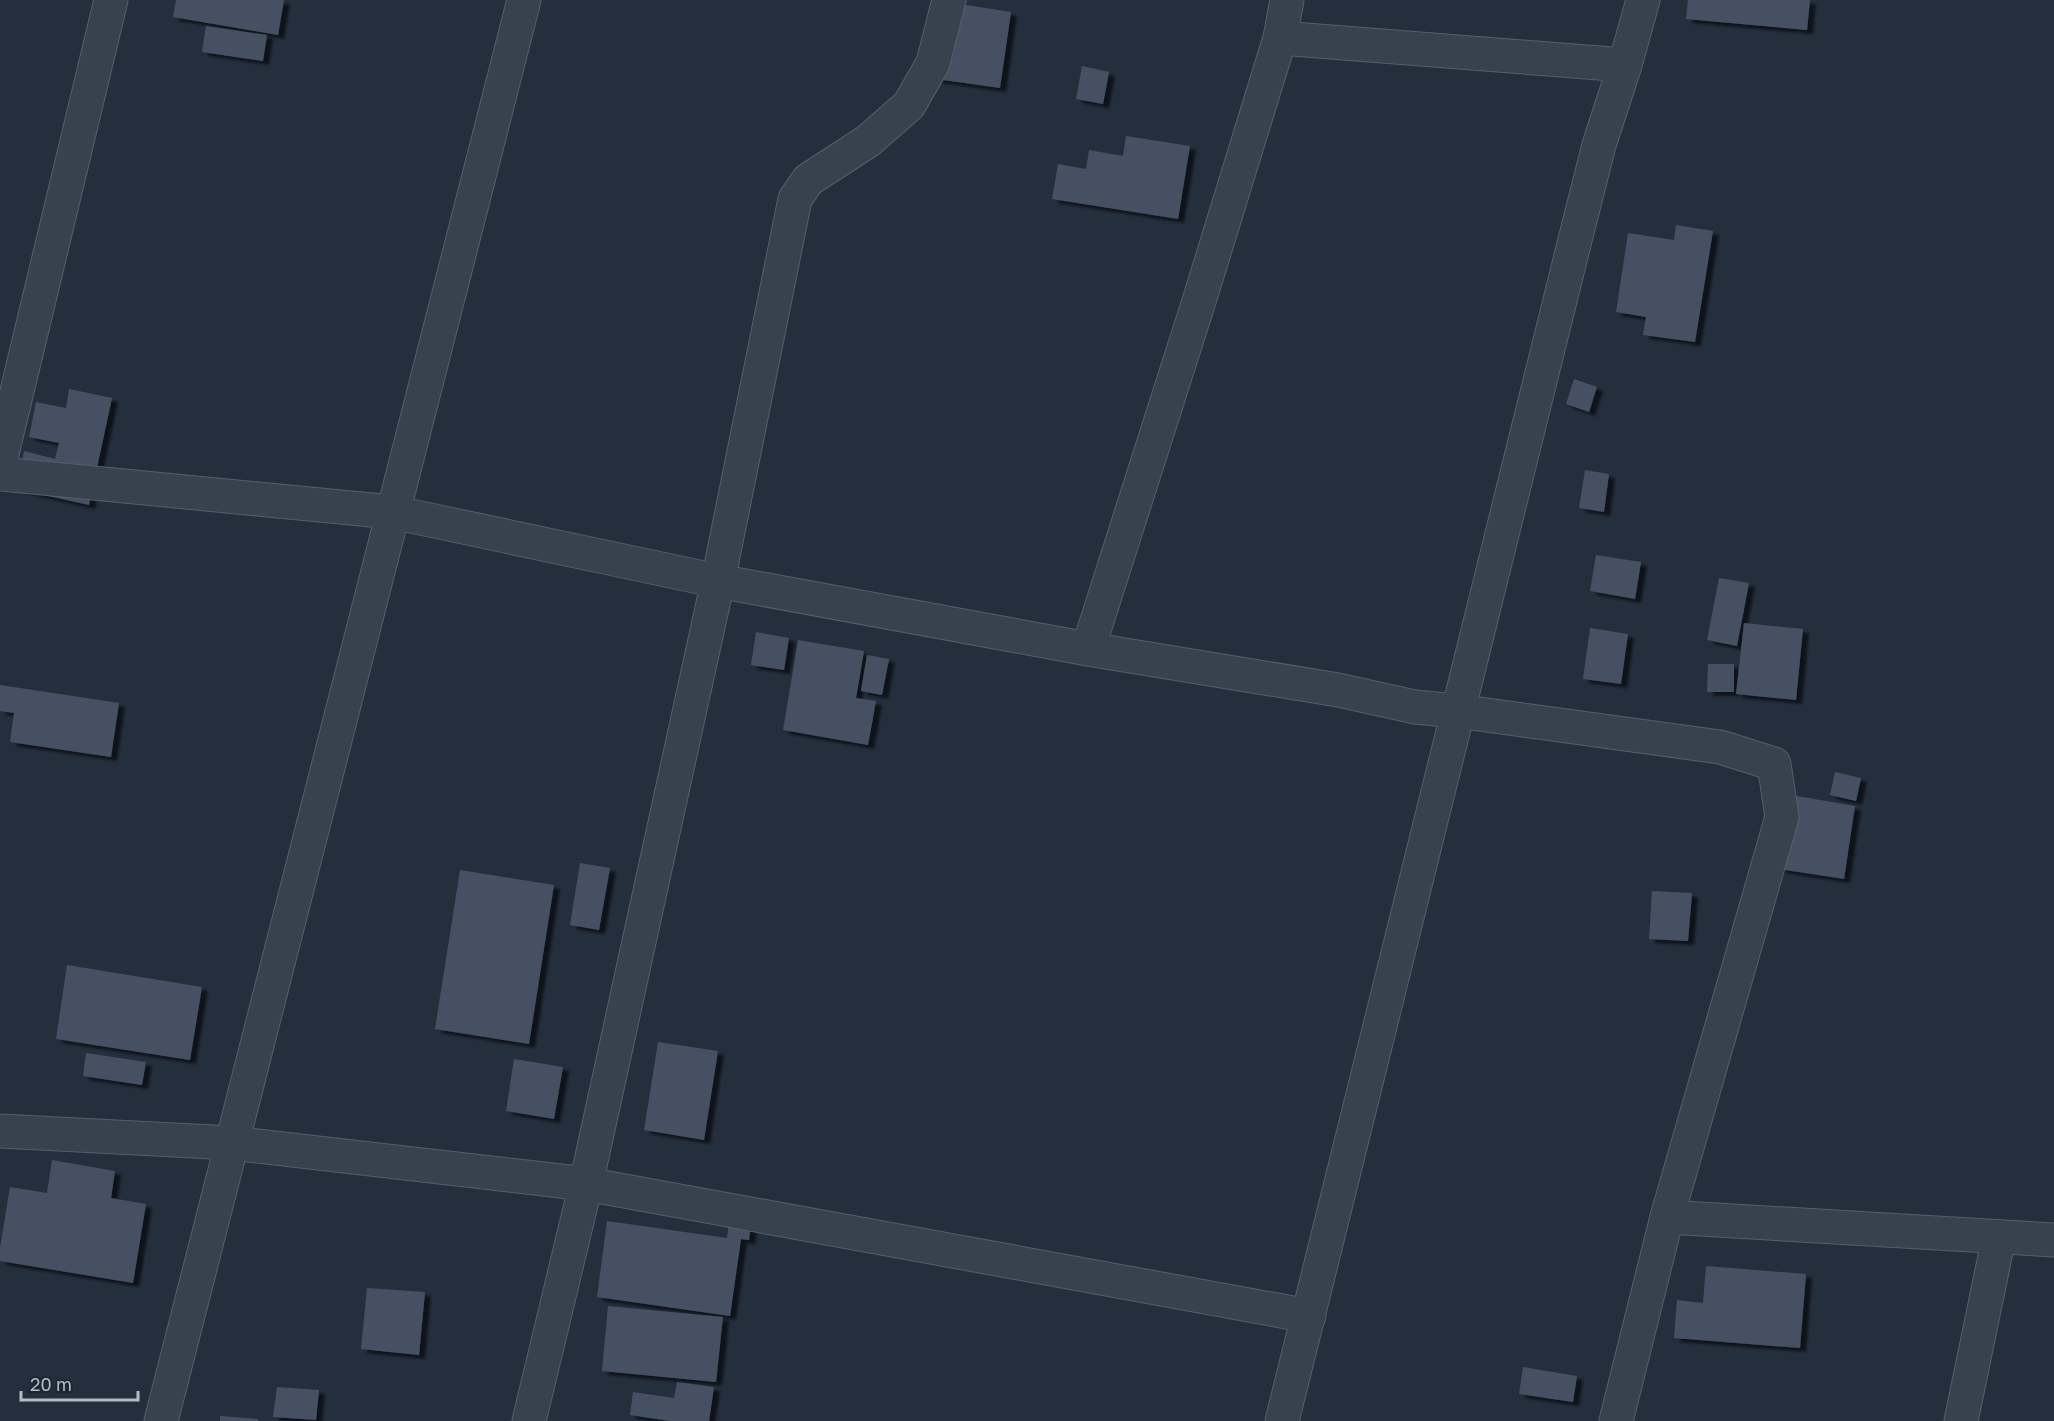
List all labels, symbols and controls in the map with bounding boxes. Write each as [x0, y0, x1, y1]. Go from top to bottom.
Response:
scale bar [21, 1364, 138, 1402]
text: 20 m [30, 1373, 72, 1395]

